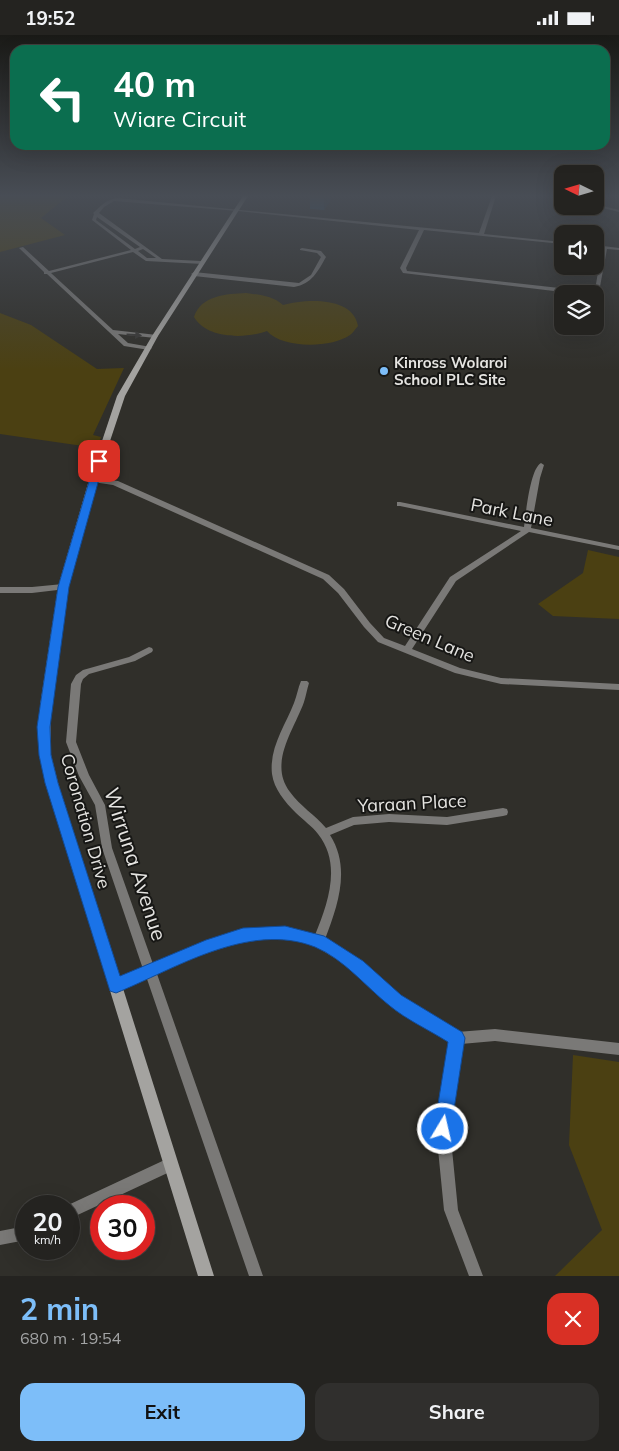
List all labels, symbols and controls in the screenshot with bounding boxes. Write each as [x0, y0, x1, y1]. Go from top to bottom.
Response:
text: 19:52 [25, 6, 75, 30]
text: 40 m [113, 62, 196, 106]
icon: left [30, 65, 95, 130]
text: Wiare Circuit [113, 105, 246, 133]
north arrow [554, 165, 604, 215]
map controls [554, 165, 604, 335]
button: sound [554, 225, 604, 275]
button: layers [554, 285, 604, 335]
one-way arrow [126, 331, 142, 339]
place label: Kinross Wolaroi School PLC Site [394, 353, 507, 389]
marker: Kinross Wolaroi School PLC Site [378, 365, 390, 377]
pin [78, 440, 120, 482]
icon: arrive [85, 447, 113, 475]
street label: Park Lane [469, 493, 555, 531]
street label: Green Lane [382, 609, 478, 667]
street label: Coronation Drive [56, 751, 116, 891]
street label: Wirruna Avenue [99, 784, 173, 944]
street label: Yaraan Place [356, 789, 467, 817]
position arrow [416, 1102, 468, 1154]
speed limit sign: 30 [90, 1195, 155, 1260]
text: 20 [32, 1206, 63, 1237]
text: km/h [34, 1232, 61, 1247]
text: 2 min [20, 1290, 99, 1328]
button: close [547, 1293, 599, 1345]
text: 680 m · 19:54 [20, 1328, 121, 1348]
button: Exit [20, 1383, 305, 1441]
button: Share [315, 1383, 599, 1441]

